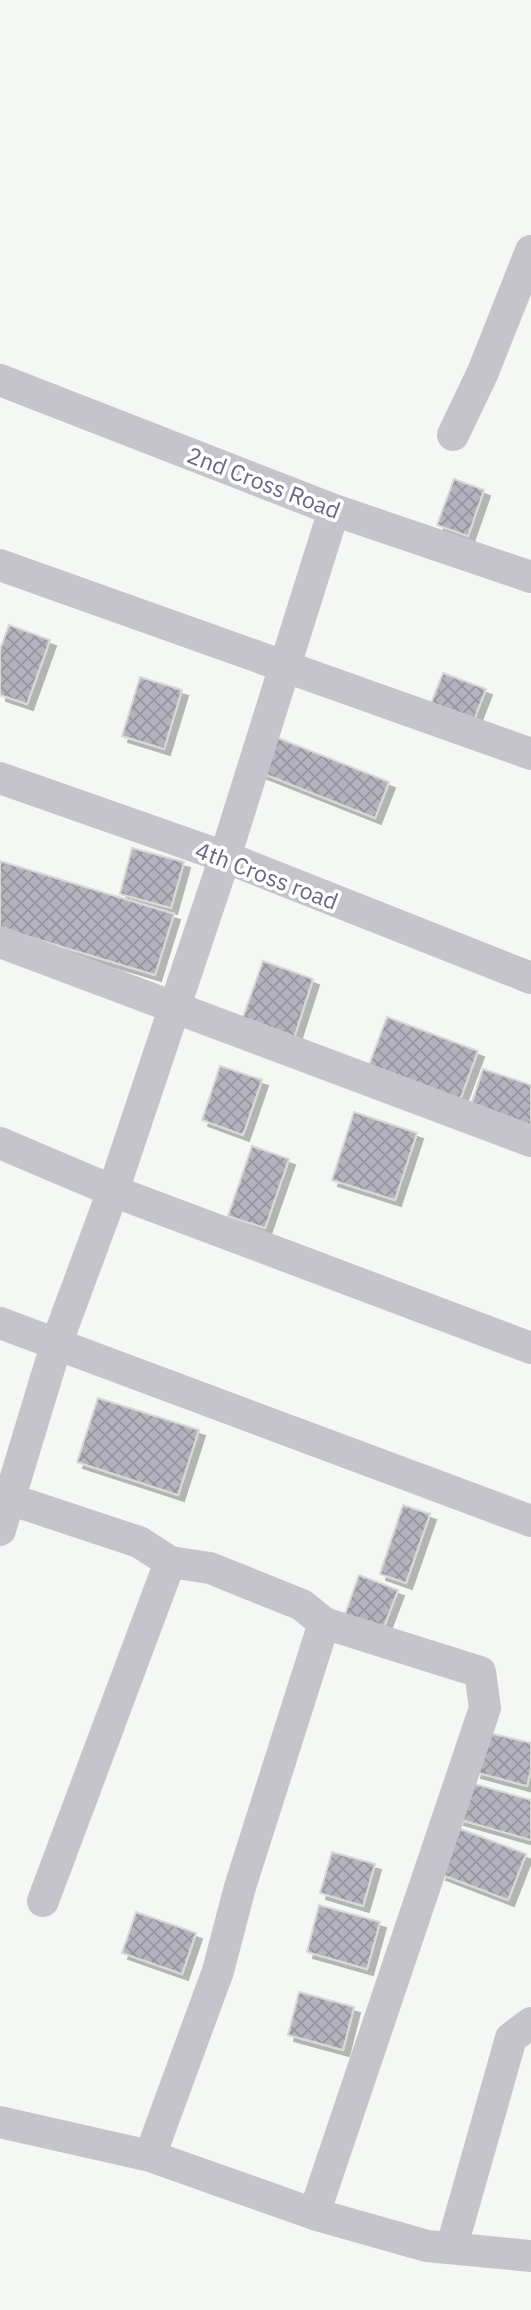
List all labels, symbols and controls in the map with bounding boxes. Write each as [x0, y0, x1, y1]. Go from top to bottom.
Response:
street label: 2nd Cross Road [183, 439, 345, 525]
street label: 4th Cross road [191, 834, 343, 916]

